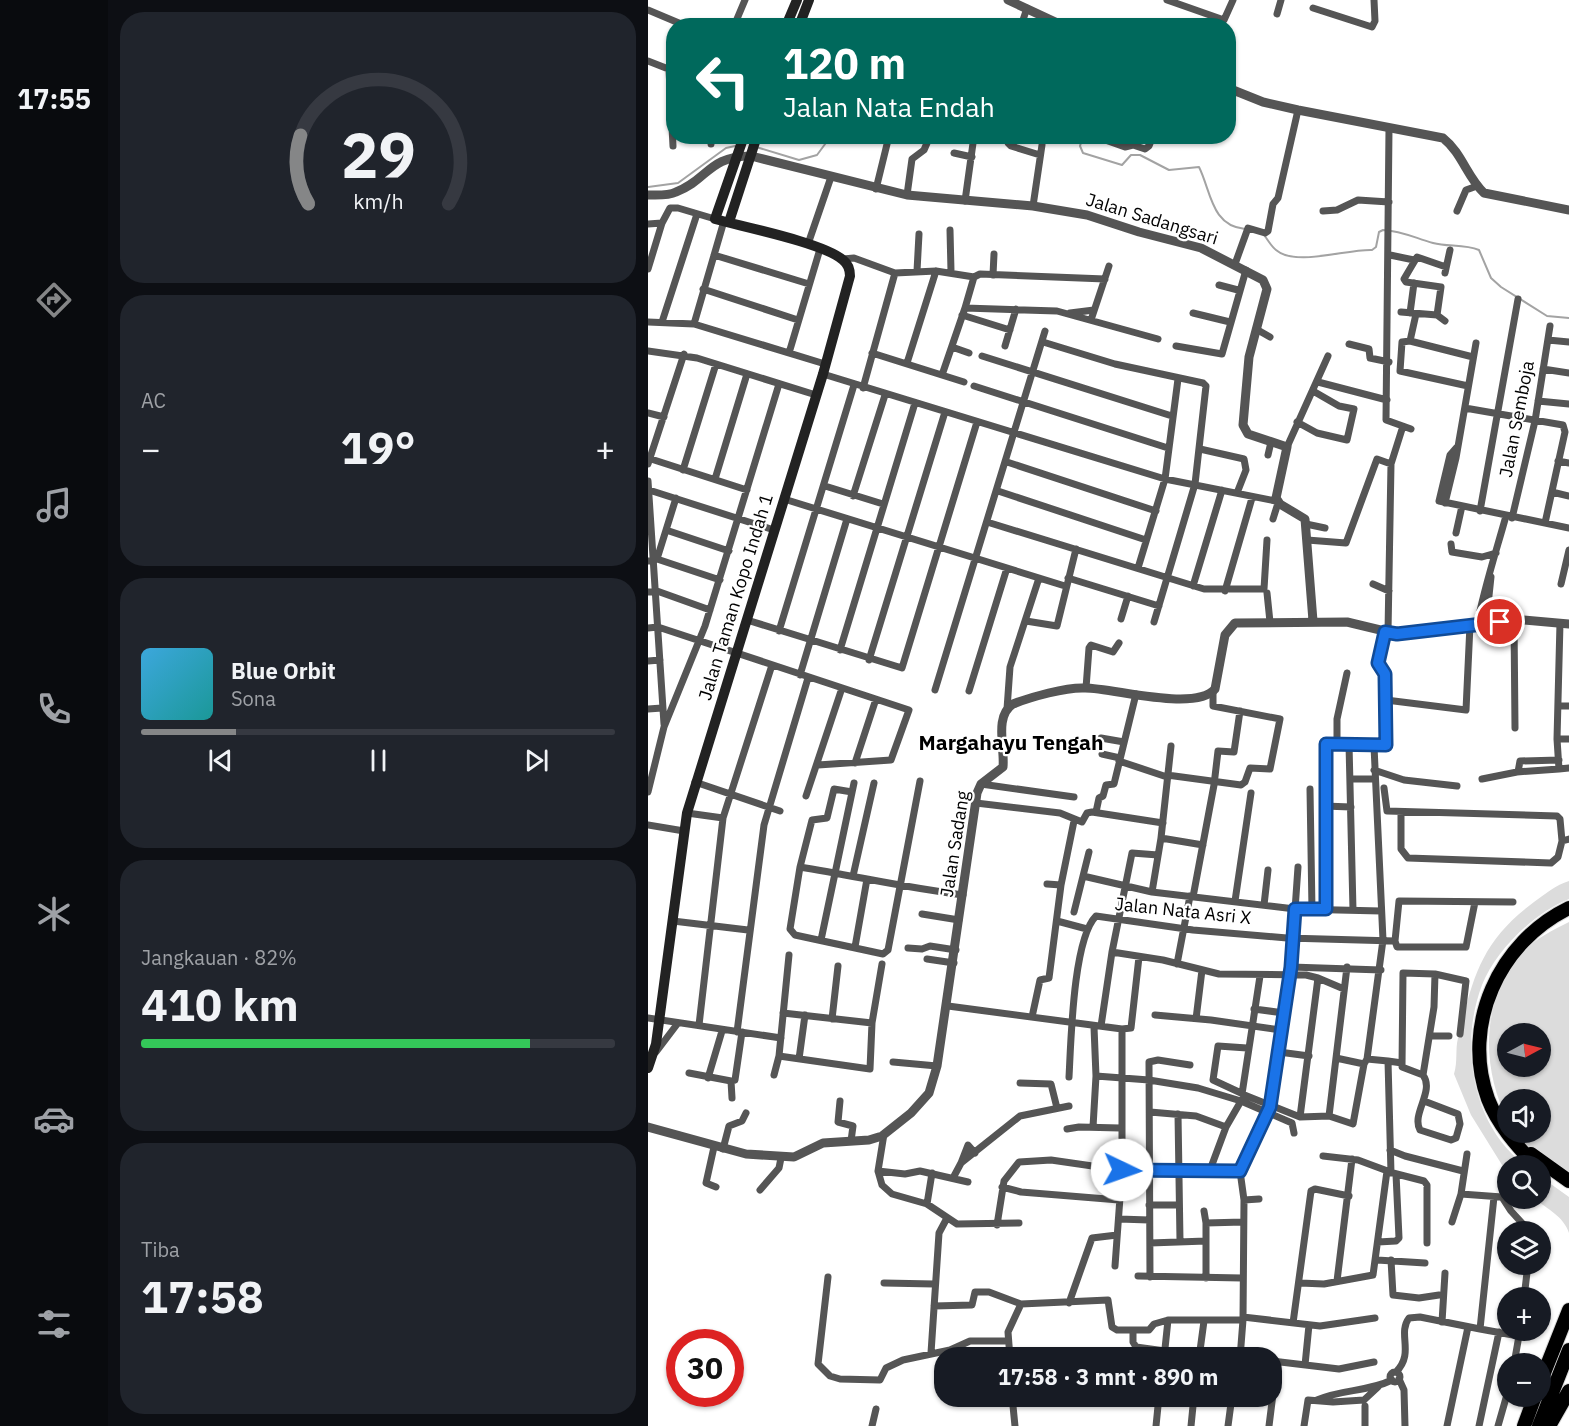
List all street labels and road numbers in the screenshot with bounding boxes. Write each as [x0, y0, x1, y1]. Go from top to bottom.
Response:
street label: Jalan Sadangsari [1083, 187, 1221, 250]
street label: Jalan Semboja [1494, 358, 1539, 479]
street label: Jalan Taman Kopo Indah 1 [693, 491, 778, 703]
street label: Jalan Sadang [935, 788, 974, 899]
street label: Jalan Nata Asri X [1114, 892, 1252, 929]

